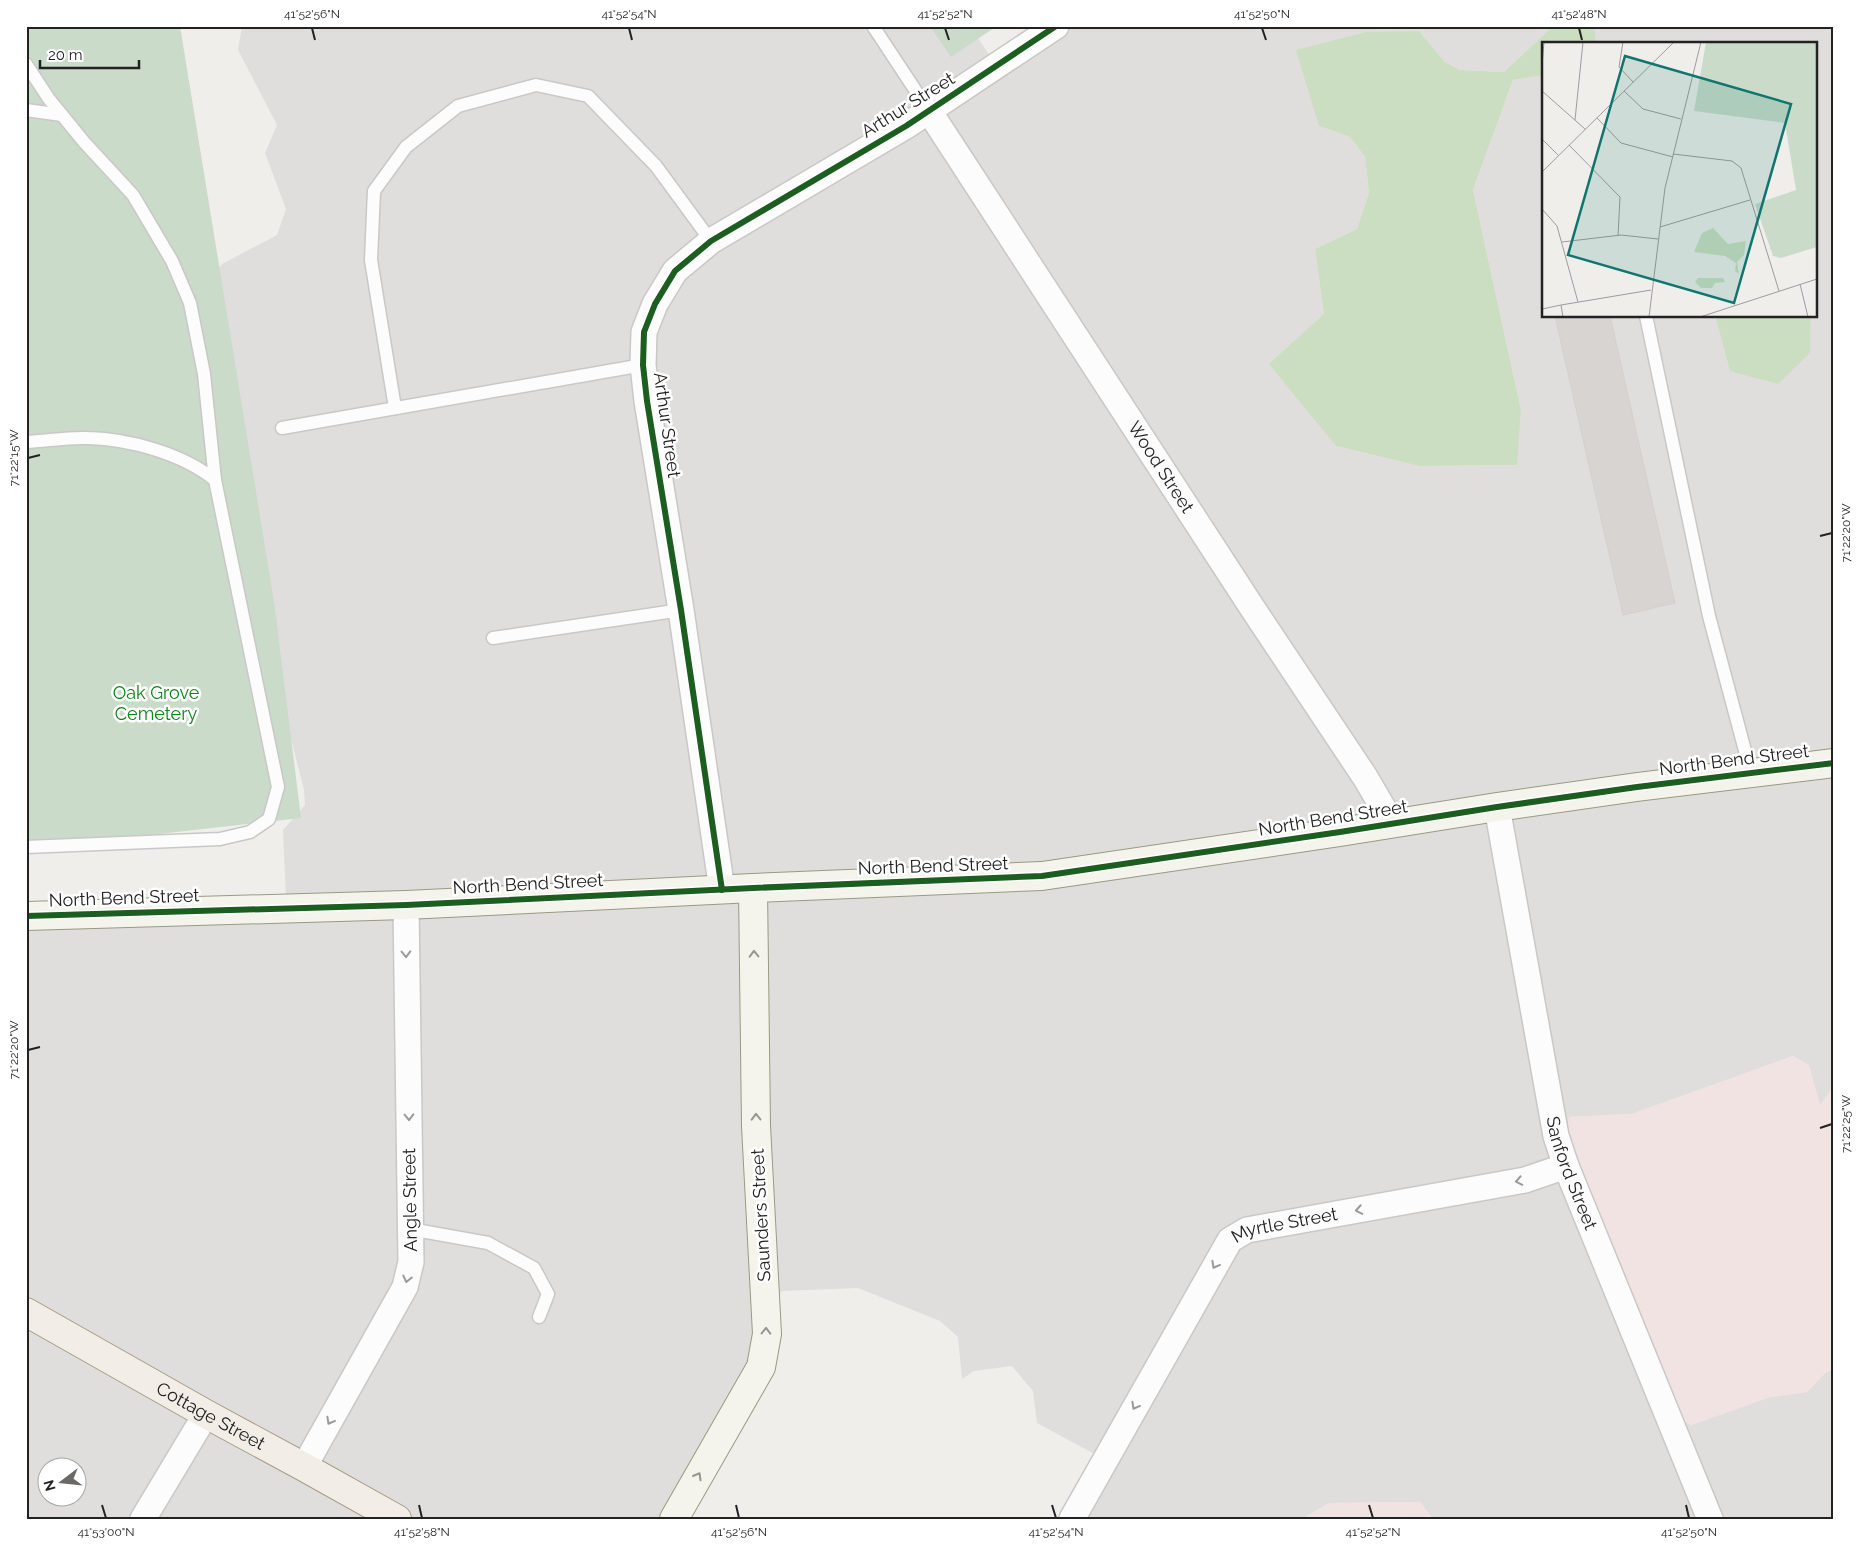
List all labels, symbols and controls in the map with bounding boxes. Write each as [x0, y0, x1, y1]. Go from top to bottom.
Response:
text: 41°52'56"N [284, 7, 340, 21]
text: 41°52'54"N [601, 7, 657, 21]
text: 41°52'52"N [918, 7, 972, 21]
text: 41°52'50"N [1234, 7, 1290, 21]
text: 41°52'48"N [1551, 7, 1607, 21]
scale bar [40, 38, 139, 70]
inset map [1542, 42, 1818, 318]
text: 20 m [48, 46, 83, 64]
street label: Arthur Street [857, 68, 958, 142]
street label: Arthur Street [650, 371, 685, 479]
street label: Wood Street [1124, 417, 1199, 517]
text: 71°22'15"W [7, 429, 21, 487]
text: 71°22'20"W [1839, 503, 1853, 562]
park label: Oak Grove Cemetery [113, 682, 200, 724]
street label: North Bend Street [1658, 740, 1810, 779]
street label: North Bend Street [1257, 795, 1409, 840]
street label: North Bend Street [857, 852, 1009, 879]
street label: North Bend Street [452, 869, 604, 898]
street label: North Bend Street [48, 884, 200, 911]
one-way arrow [401, 950, 411, 958]
one-way arrow [748, 950, 759, 958]
text: 71°22'20"W [7, 1020, 21, 1079]
text: 71°22'25"W [1839, 1094, 1853, 1153]
one-way arrow [751, 1112, 761, 1120]
one-way arrow [404, 1113, 414, 1121]
street label: Sanford Street [1543, 1114, 1602, 1233]
street label: Angle Street [398, 1148, 421, 1252]
street label: Saunders Street [747, 1148, 774, 1282]
one-way arrow [1515, 1175, 1524, 1186]
street label: Myrtle Street [1227, 1203, 1339, 1247]
one-way arrow [1355, 1204, 1364, 1215]
one-way arrow [1211, 1259, 1221, 1268]
one-way arrow [402, 1274, 413, 1283]
one-way arrow [761, 1327, 772, 1335]
street label: Cottage Street [153, 1377, 269, 1454]
one-way arrow [1132, 1401, 1142, 1410]
one-way arrow [326, 1416, 336, 1425]
north arrow [38, 1458, 88, 1508]
one-way arrow [692, 1473, 702, 1482]
text: N [40, 1478, 59, 1493]
text: 41°53'00"N [78, 1525, 135, 1539]
text: 41°52'58"N [394, 1525, 450, 1539]
text: 41°52'56"N [711, 1525, 767, 1539]
text: 41°52'54"N [1028, 1525, 1084, 1539]
text: 41°52'52"N [1346, 1525, 1400, 1539]
text: 41°52'50"N [1661, 1525, 1717, 1539]

